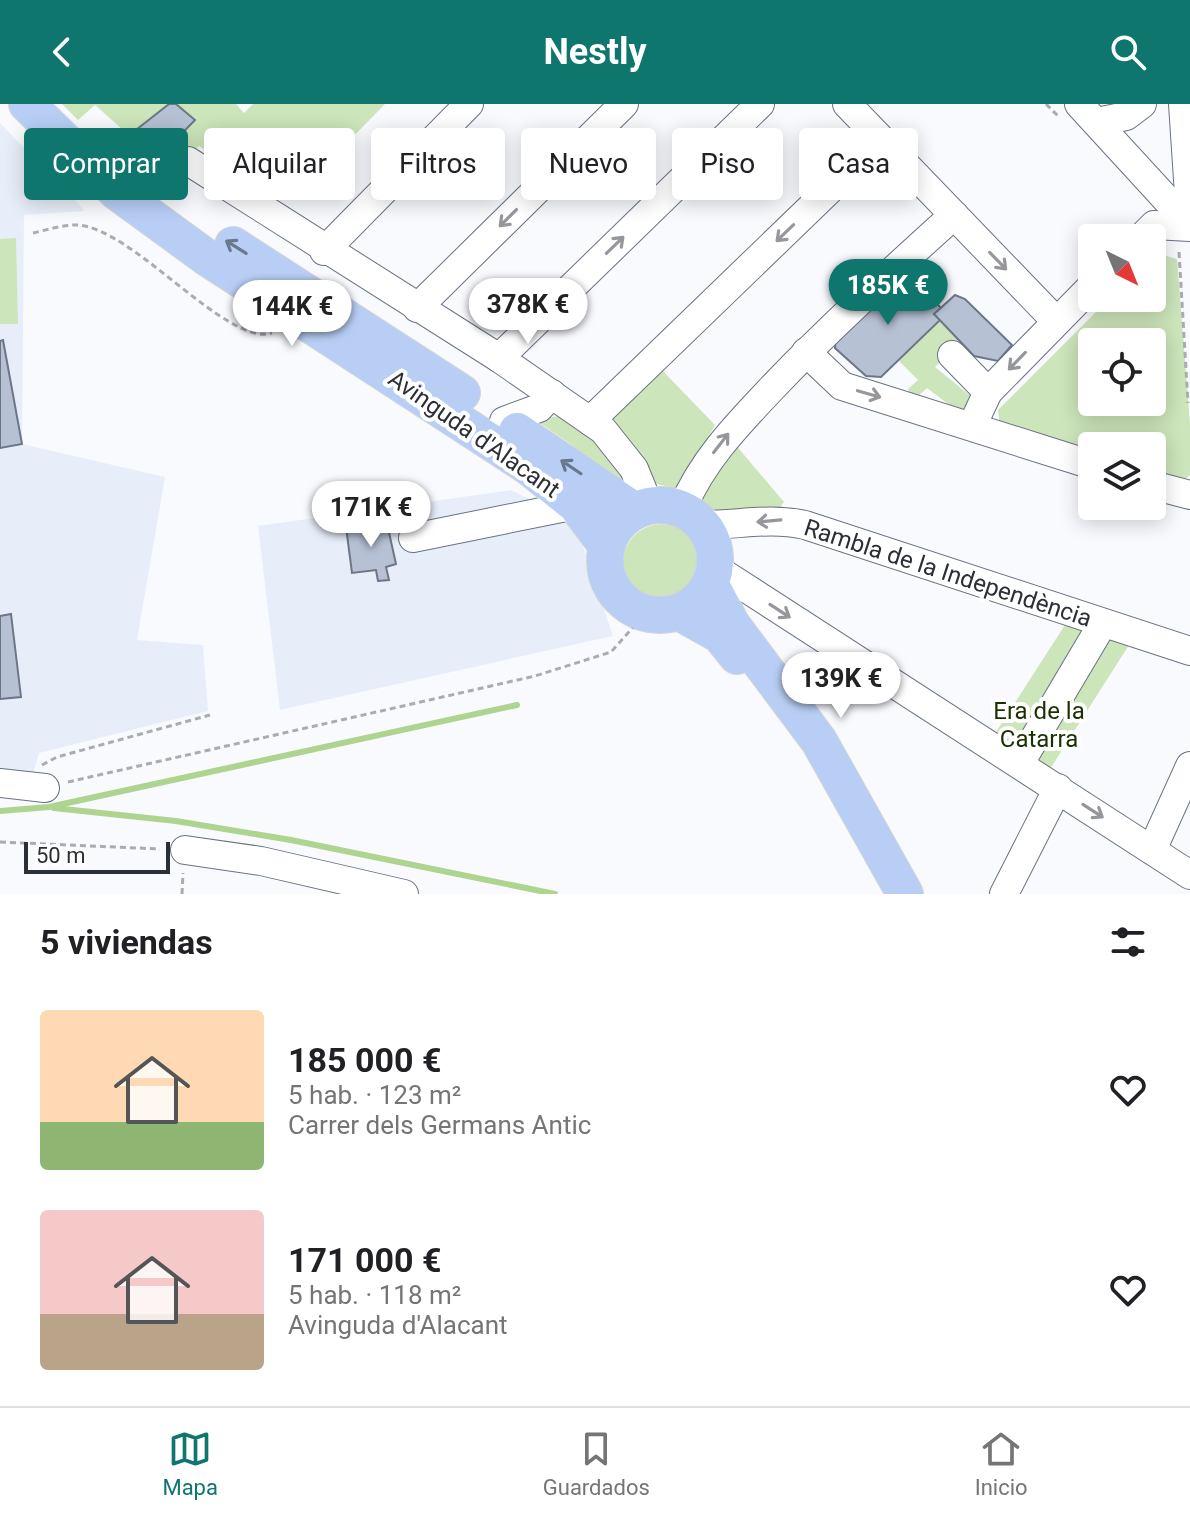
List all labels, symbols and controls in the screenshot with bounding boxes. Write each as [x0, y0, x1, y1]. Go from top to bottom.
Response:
icon: back [40, 30, 84, 74]
icon: search [1106, 30, 1150, 74]
text: Nestly [543, 31, 647, 73]
chip: Comprar [24, 128, 188, 200]
chip: Alquilar [204, 128, 355, 200]
chip: Filtros [371, 128, 505, 200]
chip: Nuevo [521, 128, 656, 200]
chip: Piso [672, 128, 783, 200]
chip: Casa [799, 128, 918, 200]
one-way arrow [499, 208, 518, 227]
one-way arrow [776, 223, 795, 242]
north arrow [1078, 224, 1166, 312]
map controls [1078, 224, 1166, 520]
one-way arrow [605, 236, 624, 255]
one-way arrow [226, 239, 248, 256]
one-way arrow [988, 251, 1007, 270]
pin: 185K € [823, 259, 953, 327]
text: 185K € [847, 270, 929, 300]
pin: 378K € [463, 278, 593, 346]
pin: 144K € [227, 280, 357, 348]
text: 378K € [487, 289, 569, 319]
text: 144K € [251, 291, 333, 321]
button: locate [1078, 328, 1166, 416]
one-way arrow [1008, 351, 1027, 371]
street label: Avinguda d'Alacant [383, 364, 565, 504]
one-way arrow [856, 387, 882, 402]
button: layers [1078, 432, 1166, 520]
one-way arrow [713, 433, 730, 454]
one-way arrow [560, 459, 582, 475]
pin: 171K € [306, 481, 436, 549]
text: 171K € [330, 492, 412, 522]
street label: Rambla de la Independència [801, 513, 1095, 633]
one-way arrow [756, 514, 783, 529]
one-way arrow [768, 603, 791, 619]
pin: 139K € [776, 652, 906, 720]
text: 139K € [800, 663, 882, 693]
park label: Era de la Catarra [993, 697, 1085, 753]
one-way arrow [1082, 803, 1104, 820]
scale bar [24, 838, 170, 874]
text: 50 m [36, 843, 85, 868]
icon: filters [1106, 920, 1150, 964]
text: 5 viviendas [40, 922, 213, 962]
text: 185 000 € [288, 1040, 441, 1080]
icon: home [104, 1042, 200, 1138]
icon: heart [1106, 1068, 1150, 1112]
text: 5 hab. · 123 m² [288, 1080, 461, 1110]
text: Carrer dels Germans Antic [288, 1110, 591, 1140]
text: 171 000 € [288, 1240, 441, 1280]
icon: home [104, 1242, 200, 1338]
icon: heart [1106, 1268, 1150, 1312]
text: 5 hab. · 118 m² [288, 1280, 461, 1310]
text: Avinguda d'Alacant [288, 1310, 508, 1340]
tab: Mapa [162, 1427, 218, 1500]
tab: Guardados [543, 1427, 650, 1500]
tab: Inicio [975, 1427, 1028, 1500]

